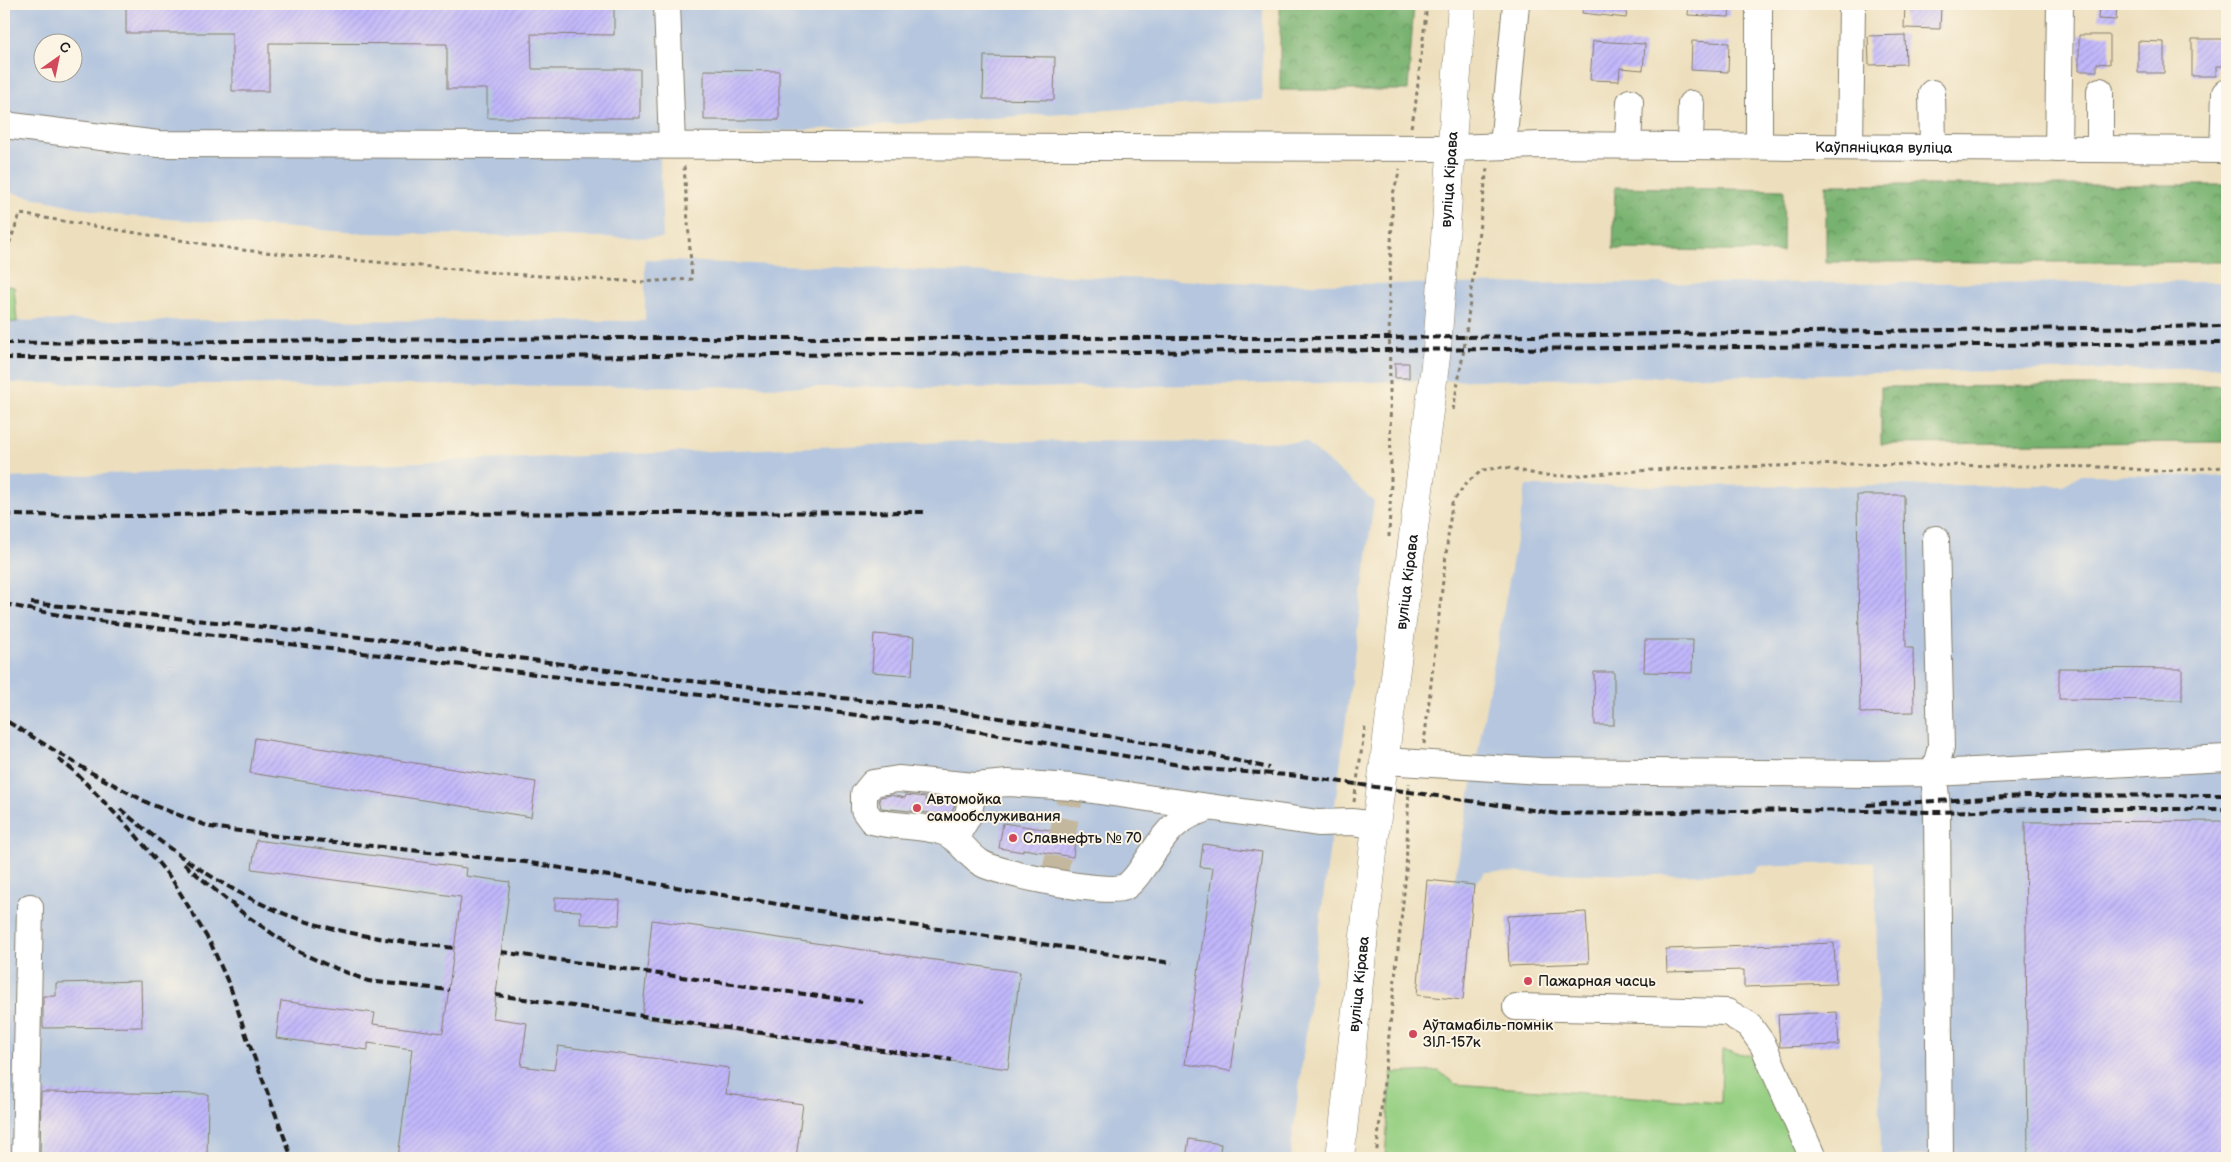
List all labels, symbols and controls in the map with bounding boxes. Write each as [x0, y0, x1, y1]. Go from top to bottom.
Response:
north arrow [32, 32, 82, 82]
text: С [56, 38, 74, 57]
street label: вуліца Кірава [1436, 130, 1462, 228]
street label: Каўпяніцкая вуліца [1815, 137, 1953, 157]
street label: вуліца Кірава [1392, 533, 1423, 631]
place label: Автомойка самообслуживания [926, 790, 1061, 826]
marker: Автомойка самообслуживания [911, 802, 923, 814]
place label: Славнефть № 70 [1023, 829, 1142, 848]
marker: Славнефть № 70 [1007, 832, 1019, 844]
street label: вуліца Кірава [1344, 935, 1373, 1033]
place label: Пажарная часць [1538, 972, 1656, 991]
marker: Пажарная часць [1522, 975, 1534, 987]
place label: Аўтамабіль-помнік ЗІЛ-157к [1422, 1016, 1553, 1052]
marker: Аўтамабіль-помнік ЗІЛ-157к [1407, 1028, 1419, 1040]

